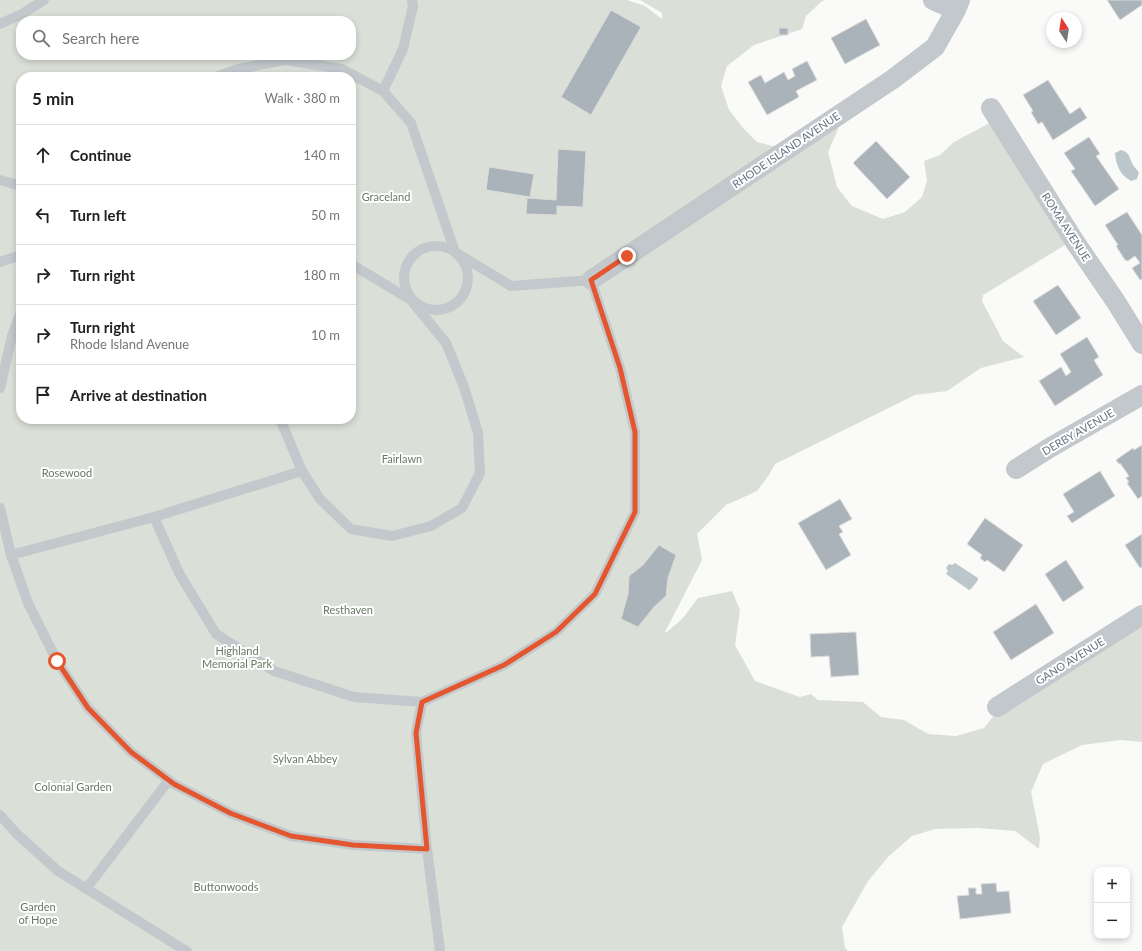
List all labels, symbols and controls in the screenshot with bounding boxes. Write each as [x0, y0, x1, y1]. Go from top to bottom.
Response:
north arrow [1046, 12, 1082, 48]
search box [16, 16, 356, 60]
icon: search [30, 27, 52, 49]
text: Search here [62, 29, 139, 47]
text: 5 min [32, 88, 74, 109]
text: Walk · 380 m [264, 90, 340, 106]
street label: RHODE ISLAND AVENUE [730, 109, 842, 190]
icon: ahead [32, 144, 54, 166]
text: Continue [70, 146, 131, 164]
text: 140 m [303, 147, 340, 163]
park label: Graceland [362, 190, 410, 203]
street label: ROMA AVENUE [1039, 190, 1093, 263]
icon: left [32, 204, 54, 226]
text: Turn left [70, 206, 126, 224]
text: 50 m [311, 207, 340, 223]
route end [618, 247, 636, 265]
icon: right [32, 264, 54, 286]
text: Turn right [70, 266, 135, 284]
text: 180 m [303, 267, 340, 283]
text: Turn right [70, 318, 135, 336]
icon: right [32, 324, 54, 346]
text: 10 m [311, 327, 340, 343]
text: Rhode Island Avenue [70, 336, 189, 352]
icon: arrive [32, 384, 54, 406]
text: Arrive at destination [70, 386, 207, 404]
street label: DERBY AVENUE [1039, 406, 1116, 457]
park label: Fairlawn [382, 452, 422, 465]
park label: Rosewood [42, 466, 92, 479]
park label: Resthaven [323, 603, 373, 616]
street label: GANO AVENUE [1033, 634, 1106, 687]
park label: Highland Memorial Park [202, 644, 272, 670]
route start [48, 652, 66, 670]
park label: Sylvan Abbey [273, 752, 338, 765]
park label: Colonial Garden [34, 780, 112, 793]
map controls [1094, 867, 1130, 939]
button: + [1094, 867, 1130, 903]
park label: Buttonwoods [194, 880, 259, 893]
park label: Garden of Hope [18, 900, 58, 926]
button: − [1094, 903, 1130, 939]

